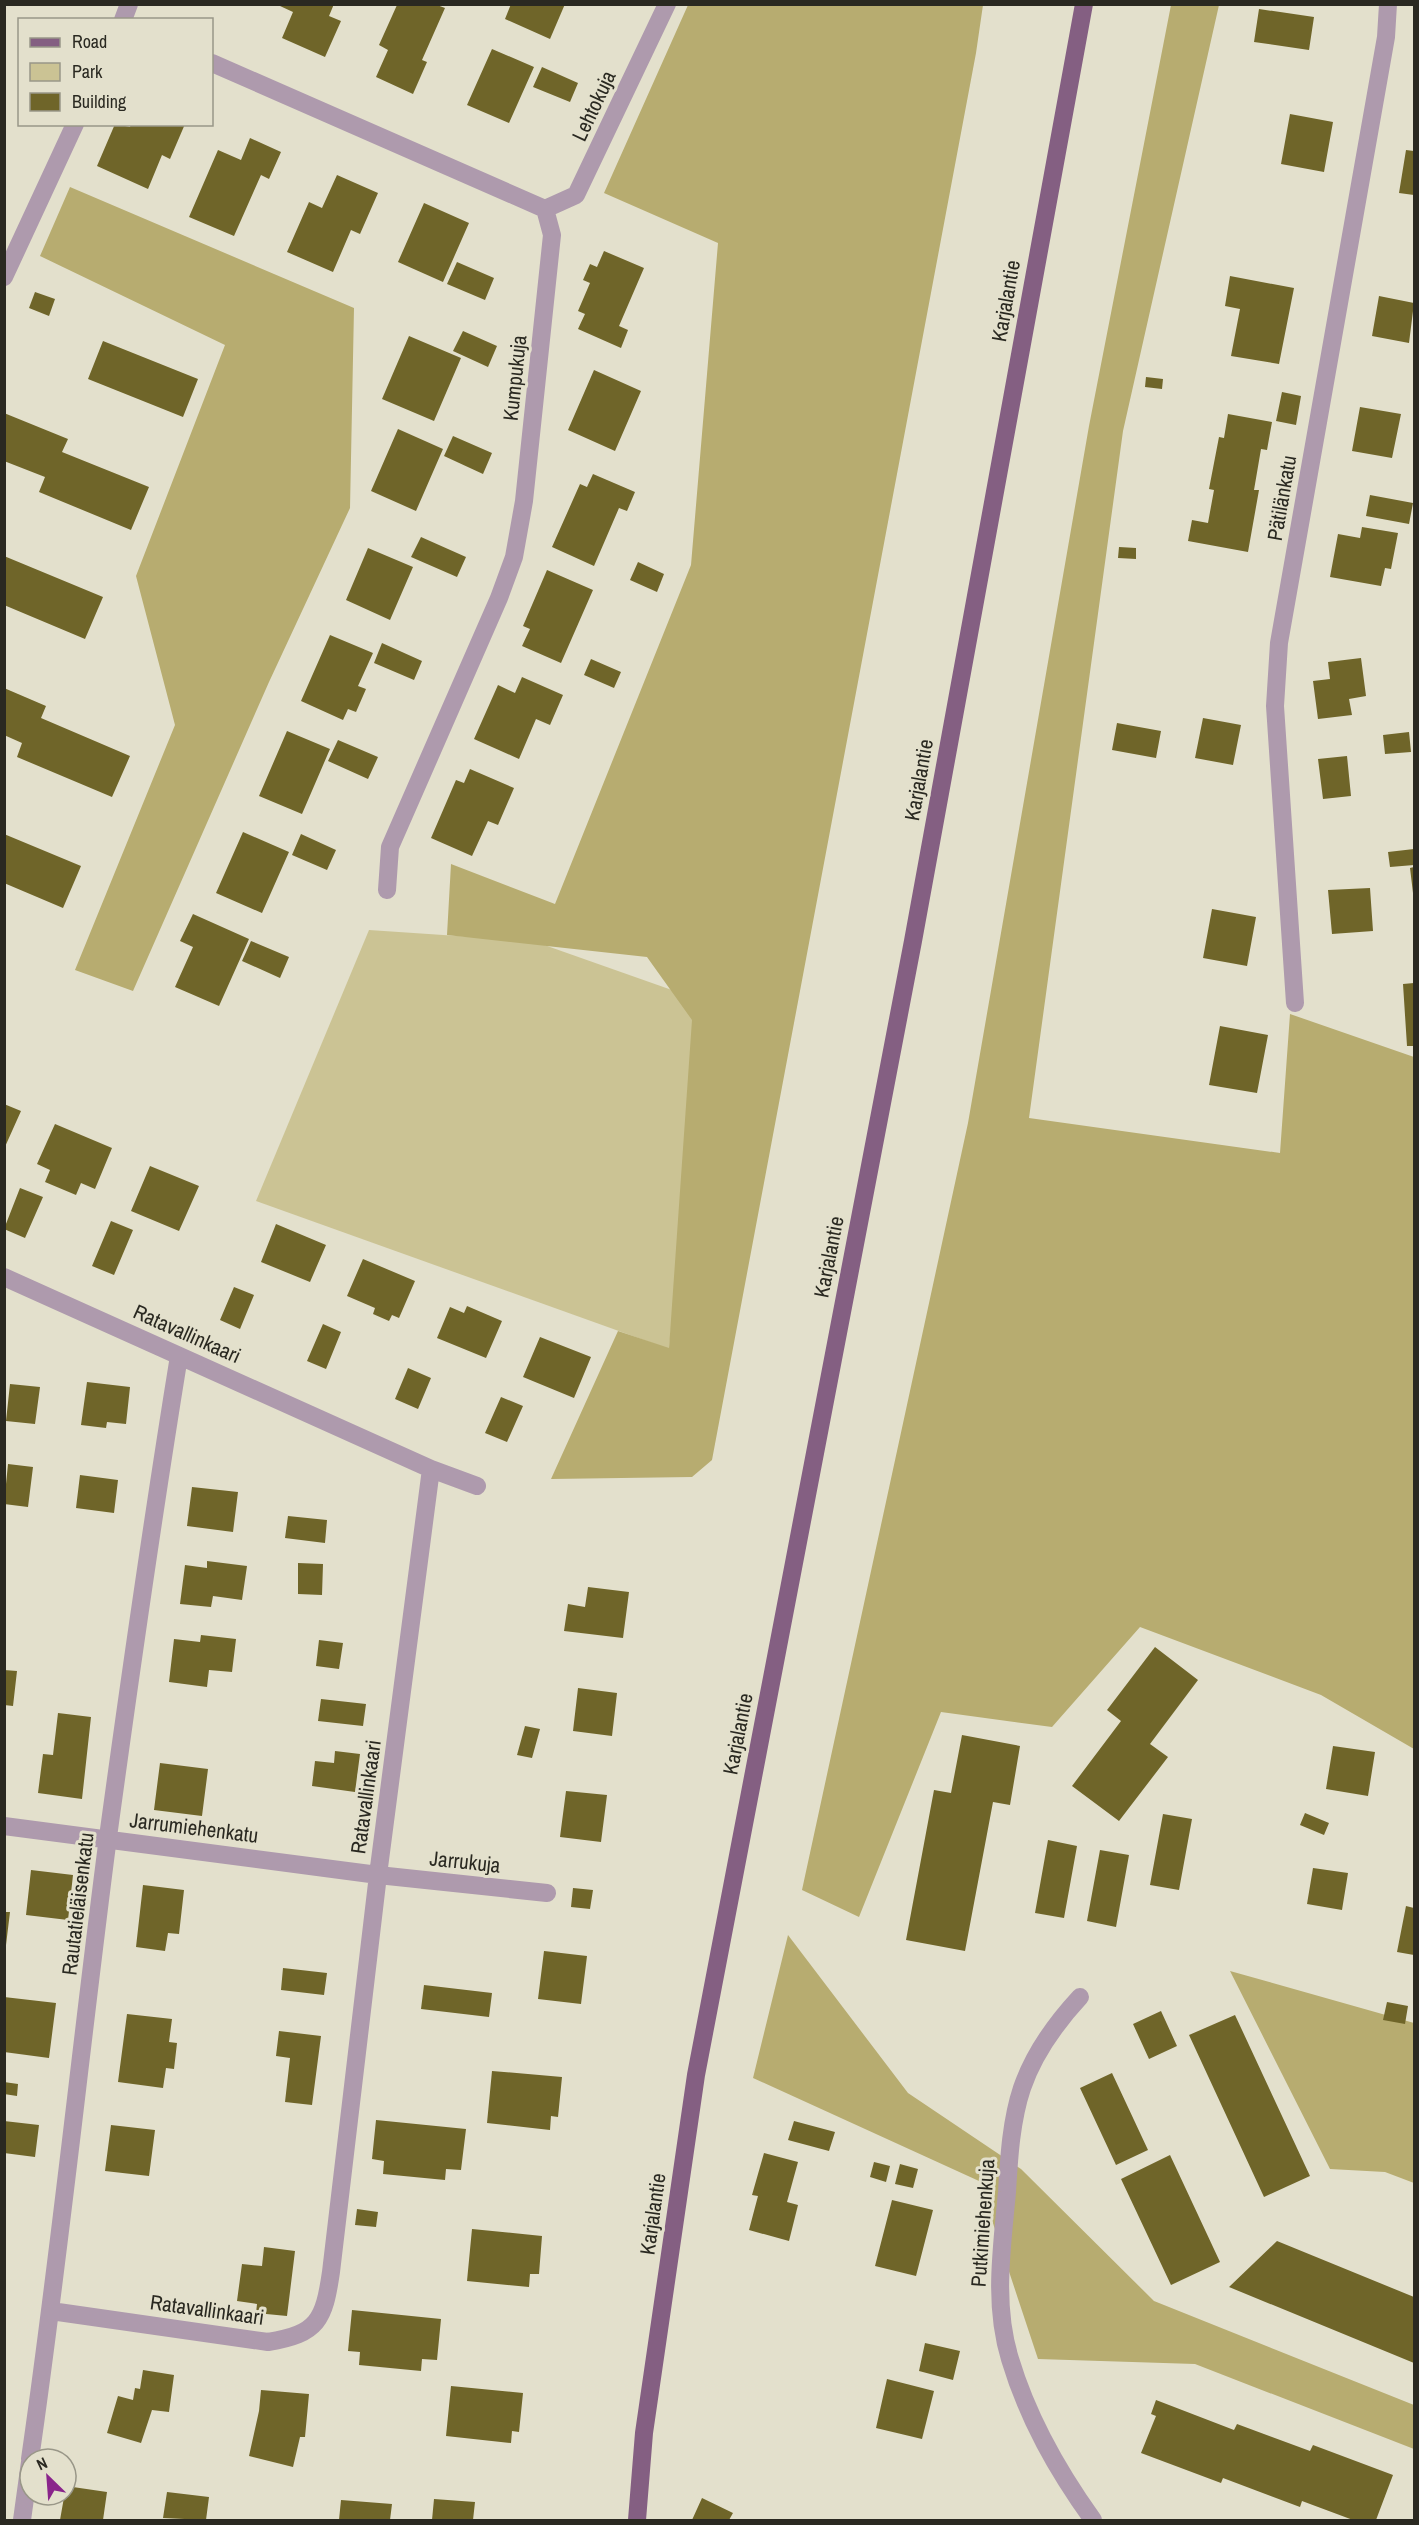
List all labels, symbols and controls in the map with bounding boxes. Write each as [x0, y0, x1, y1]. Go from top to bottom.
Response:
legend [18, 18, 213, 126]
text: Road [72, 29, 107, 54]
text: Park [72, 59, 103, 84]
street label: Lehtokuja [565, 65, 623, 146]
text: Building [72, 89, 127, 114]
street label: Karjalantie [984, 258, 1027, 344]
street label: Kumpukuja [496, 333, 533, 422]
street label: Pätilänkatu [1260, 453, 1303, 543]
street label: Karjalantie [897, 737, 940, 823]
street label: Karjalantie [806, 1214, 851, 1300]
street label: Ratavallinkaari [129, 1297, 246, 1370]
street label: Karjalantie [715, 1691, 760, 1777]
street label: Ratavallinkaari [343, 1738, 388, 1856]
street label: Jarrumiehenkatu [128, 1805, 260, 1850]
street label: Rautatieläisenkatu [54, 1831, 101, 1977]
street label: Jarrukuja [428, 1843, 502, 1880]
street label: Putkimiehenkuja [964, 2158, 1001, 2288]
street label: Karjalantie [632, 2171, 673, 2257]
street label: Ratavallinkaari [148, 2287, 266, 2332]
north arrow [18, 2447, 78, 2507]
text: N [33, 2451, 51, 2475]

